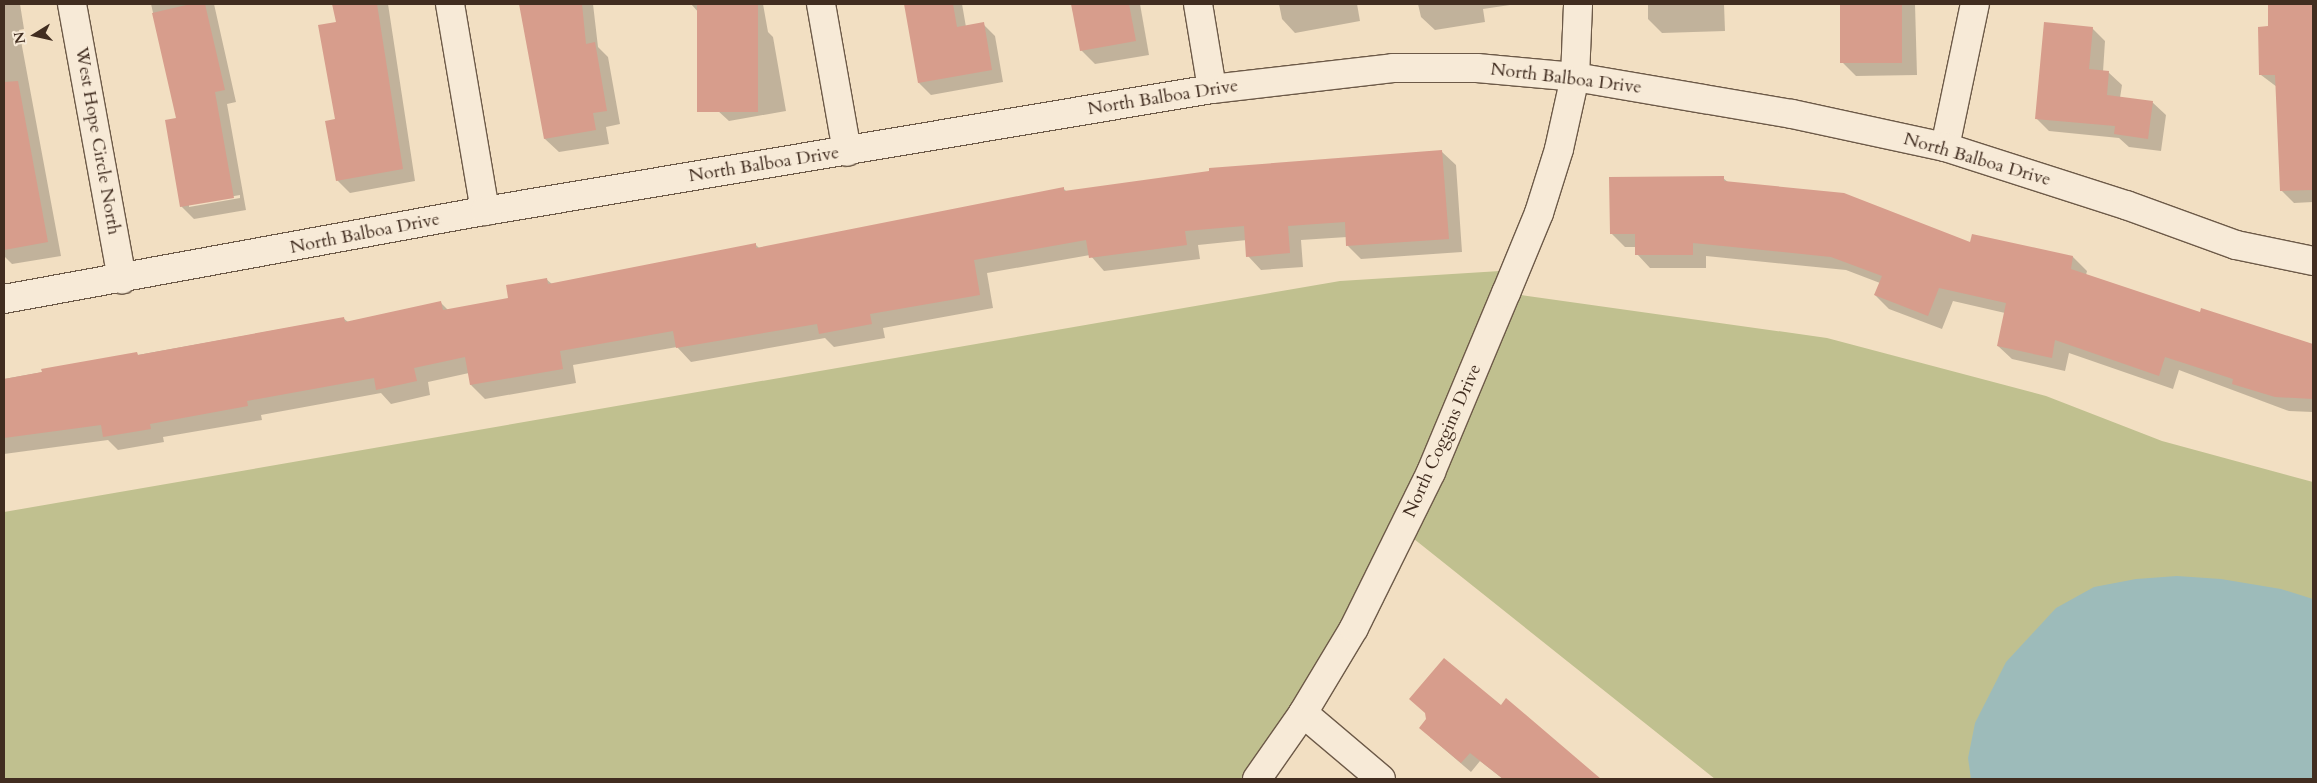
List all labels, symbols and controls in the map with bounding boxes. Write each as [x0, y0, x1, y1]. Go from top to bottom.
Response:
north arrow [10, 10, 60, 60]
text: N [9, 30, 30, 45]
street label: West Hope Circle North [70, 45, 124, 237]
street label: North Balboa Drive [1489, 59, 1643, 99]
street label: North Balboa Drive [1086, 75, 1240, 121]
street label: North Balboa Drive [1901, 129, 2053, 191]
street label: North Balboa Drive [687, 142, 841, 188]
street label: North Balboa Drive [288, 209, 442, 259]
street label: North Coggins Drive [1399, 361, 1487, 521]

